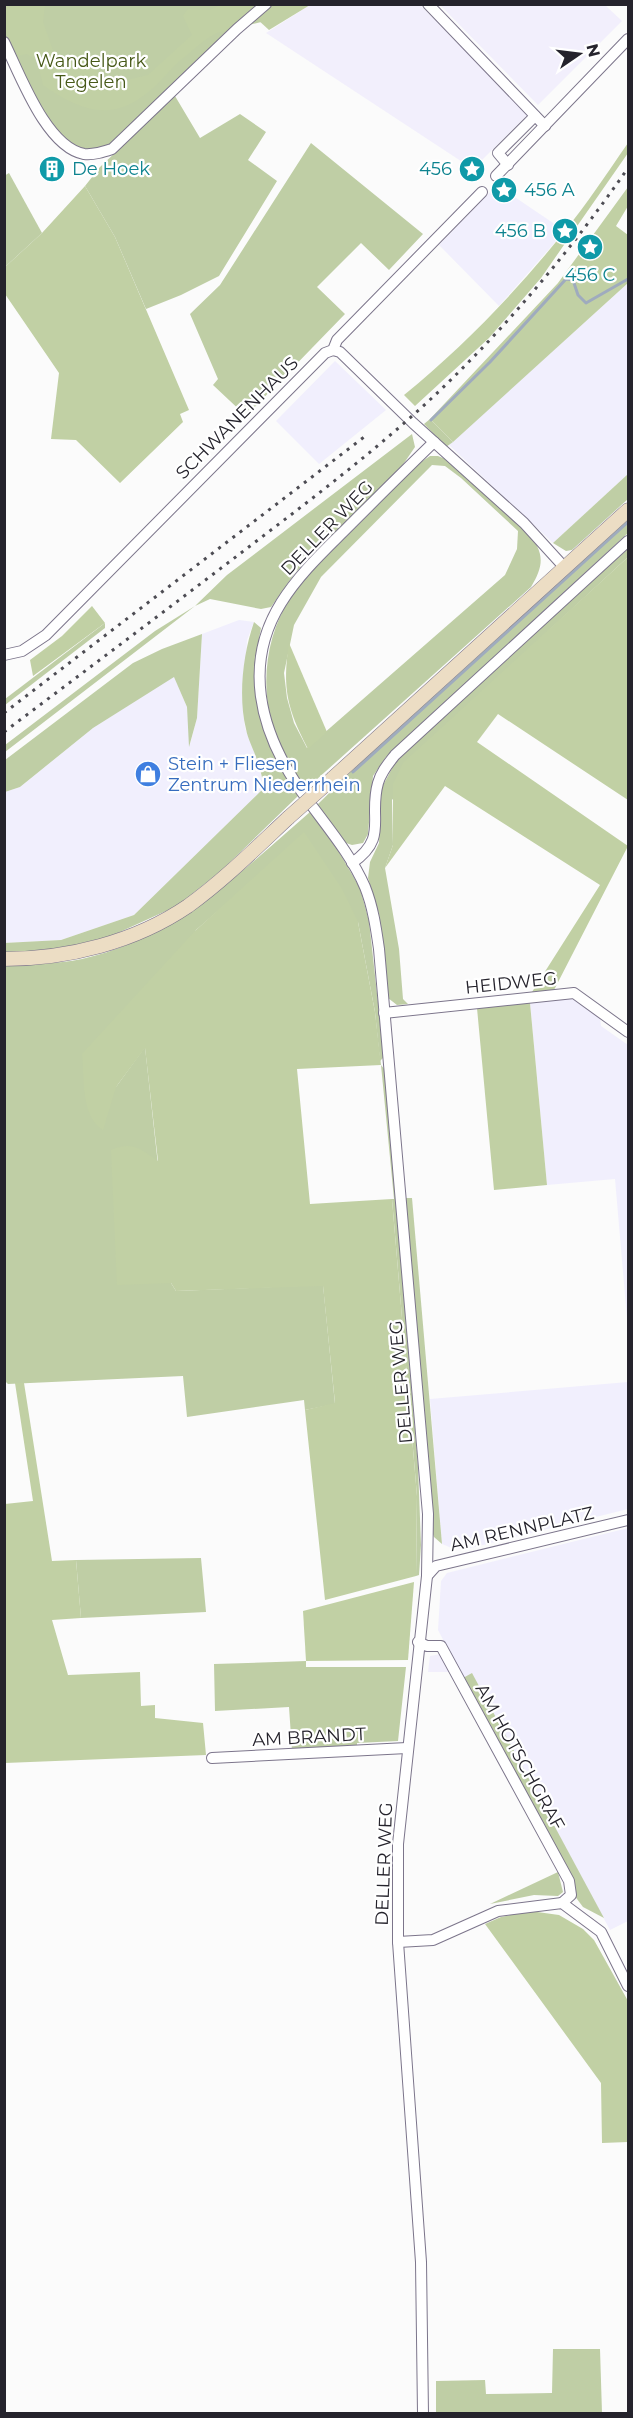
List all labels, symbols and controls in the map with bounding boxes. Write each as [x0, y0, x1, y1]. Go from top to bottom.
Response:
north arrow [549, 24, 609, 84]
text: N [582, 42, 604, 59]
park label: Wandelpark Tegelen [36, 50, 146, 93]
building icon: De Hoek [37, 154, 67, 184]
place icon: 456 [457, 154, 487, 184]
place label: De Hoek [72, 158, 150, 180]
place label: 456 [419, 158, 452, 180]
place icon: 456 A [489, 175, 519, 205]
place label: 456 A [524, 179, 575, 201]
place icon: 456 B [550, 216, 580, 246]
place label: 456 B [495, 220, 546, 242]
place icon: 456 C [575, 232, 605, 262]
place label: 456 C [565, 264, 615, 286]
street label: SCHWANENHAUS [171, 352, 303, 484]
street label: DELLER WEG [276, 476, 378, 580]
place label: Stein + Fliesen Zentrum Niederrhein [168, 753, 361, 796]
shop icon: Stein + Fliesen Zentrum Niederrhein [133, 759, 163, 789]
street label: HEIDWEG [464, 967, 558, 999]
street label: DELLER WEG [385, 1320, 417, 1444]
street label: AM RENNPLATZ [448, 1502, 596, 1556]
street label: AM HOTSCHGRAF [471, 1680, 569, 1834]
street label: AM BRANDT [252, 1723, 367, 1751]
street label: DELLER WEG [371, 1802, 397, 1926]

